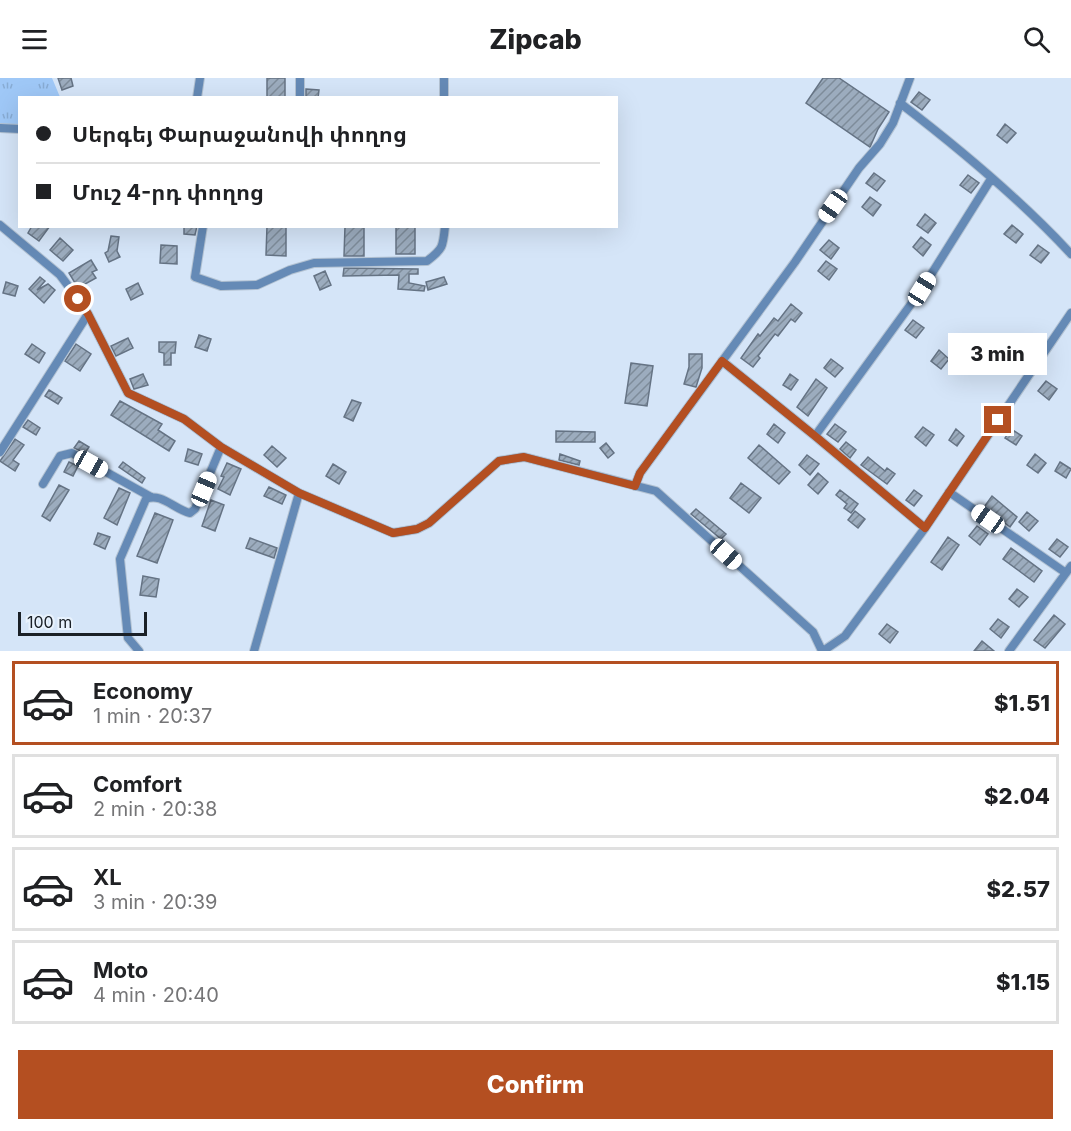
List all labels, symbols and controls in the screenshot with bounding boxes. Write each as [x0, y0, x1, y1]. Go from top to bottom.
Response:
icon: menu [18, 23, 51, 56]
text: Zipcab [489, 23, 582, 56]
icon: search [1020, 23, 1053, 56]
text: Սերգեյ Փարաջանովի փողոց [72, 121, 407, 147]
text: Մուշ 4-րդ փողոց [72, 179, 264, 205]
car [815, 186, 851, 226]
car [905, 269, 939, 309]
route start [64, 285, 91, 312]
callout: 3 min [948, 333, 1048, 375]
text: 3 min [970, 342, 1025, 366]
route end [984, 406, 1011, 433]
car [71, 447, 111, 481]
car [189, 469, 219, 509]
car [968, 501, 1008, 537]
car [707, 535, 745, 573]
scale bar [18, 609, 147, 636]
text: 100 m [27, 612, 72, 632]
icon: car [21, 676, 75, 730]
text: Economy [93, 678, 193, 704]
text: $1.51 [994, 690, 1050, 716]
text: 1 min · 20:37 [93, 704, 212, 728]
icon: car [21, 769, 75, 823]
text: Comfort [93, 771, 182, 797]
text: $2.04 [984, 783, 1050, 809]
text: 2 min · 20:38 [93, 797, 217, 821]
icon: car [21, 862, 75, 916]
text: XL [93, 864, 122, 890]
text: $2.57 [986, 876, 1050, 902]
text: 3 min · 20:39 [93, 890, 218, 914]
icon: car [21, 955, 75, 1009]
text: Moto [93, 957, 148, 983]
text: $1.15 [996, 969, 1050, 995]
text: 4 min · 20:40 [93, 983, 219, 1007]
button: Confirm [18, 1050, 1053, 1119]

